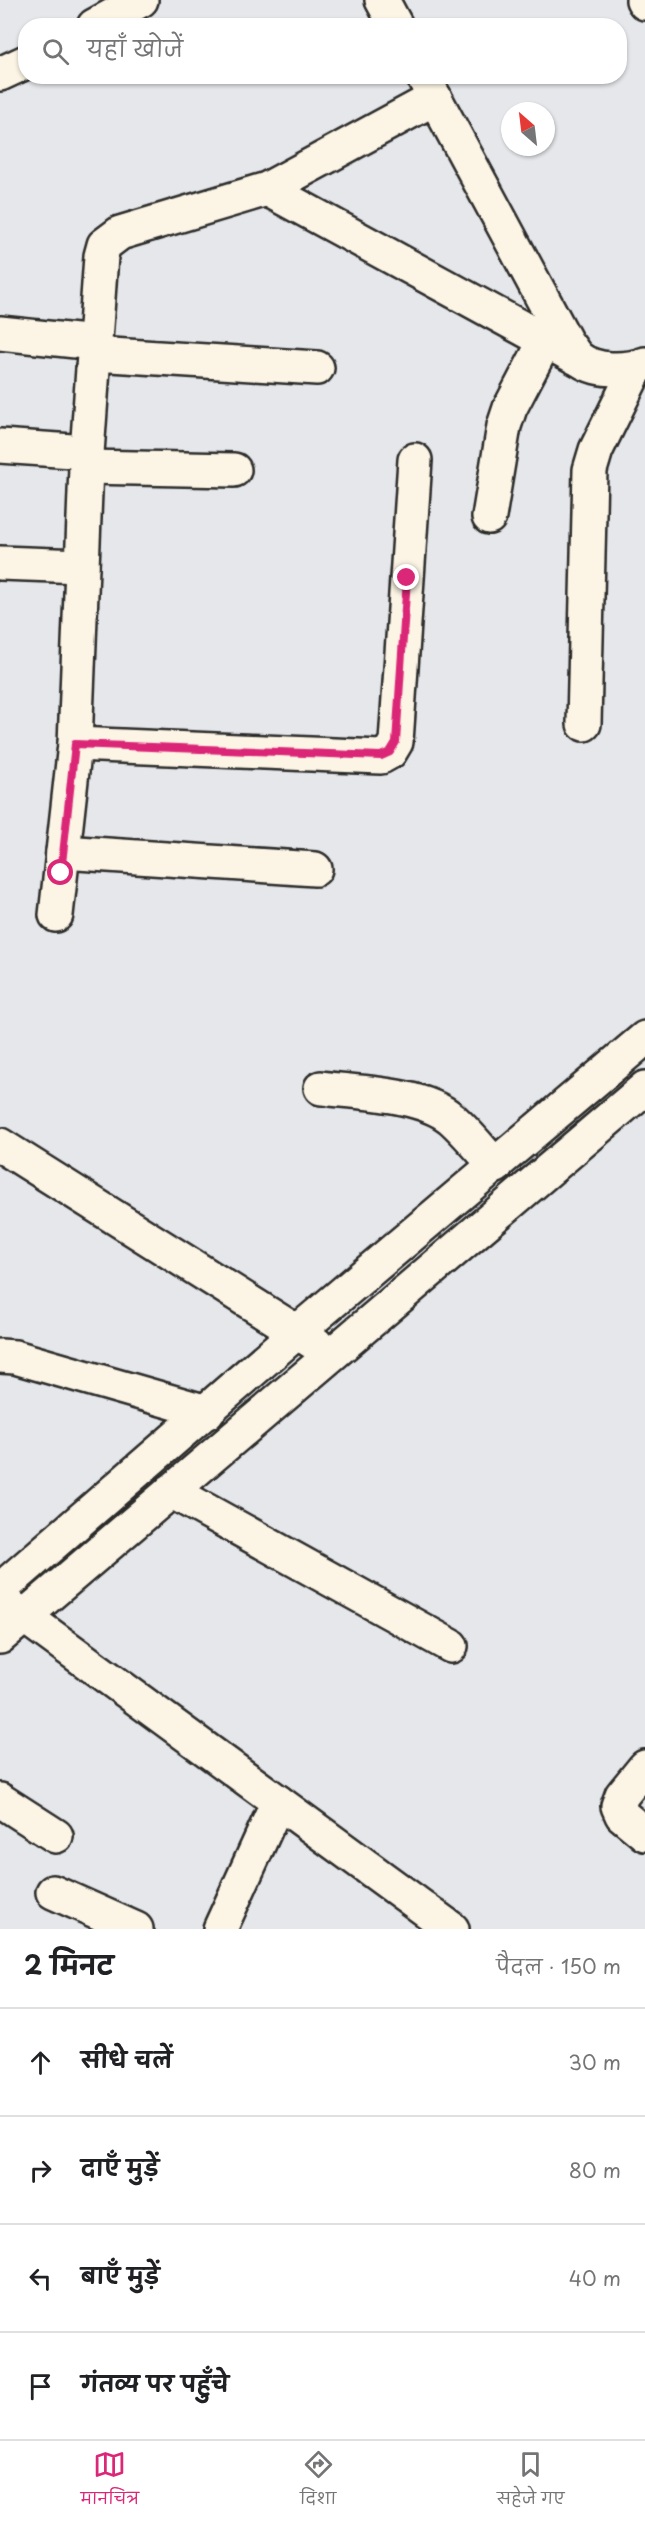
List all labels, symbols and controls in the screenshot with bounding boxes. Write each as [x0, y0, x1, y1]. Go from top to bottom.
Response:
search box [18, 18, 627, 84]
text: यहाँ खोजें [87, 31, 183, 64]
icon: search [39, 35, 72, 68]
north arrow [501, 102, 555, 156]
route end [393, 564, 419, 590]
route start [47, 859, 73, 885]
text: 2 मिनट [24, 1945, 114, 1984]
text: पैदल · 150 m [496, 1951, 621, 1981]
text: सीधे चलें [81, 2042, 173, 2075]
icon: ahead [24, 2046, 57, 2079]
text: 30 m [568, 2047, 621, 2077]
text: दाएँ मुड़ें [81, 2150, 159, 2183]
icon: right [24, 2154, 57, 2187]
text: 80 m [569, 2155, 621, 2185]
text: बाएँ मुड़ें [81, 2258, 160, 2291]
icon: left [24, 2262, 57, 2295]
text: 40 m [569, 2263, 621, 2293]
text: गंतव्य पर पहुँचे [81, 2366, 229, 2399]
icon: arrive [24, 2370, 57, 2403]
tab: मानचित्र [80, 2448, 139, 2516]
tab: दिशा [300, 2448, 336, 2516]
tab: सहेजे गए [497, 2448, 565, 2516]

